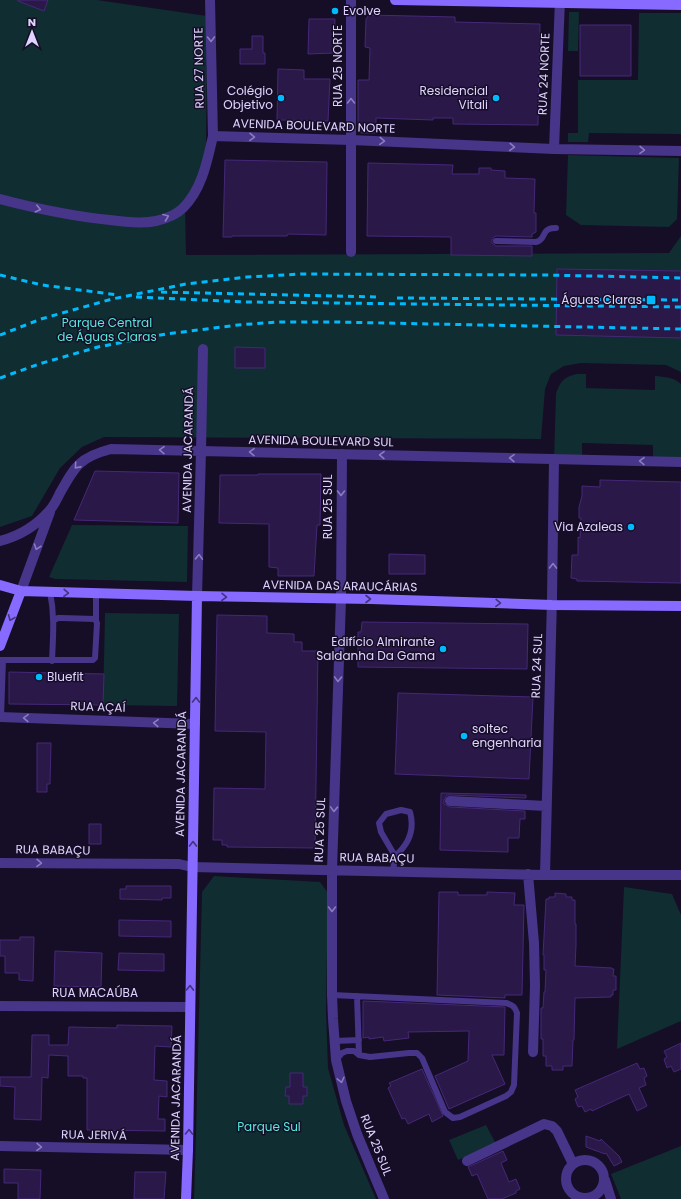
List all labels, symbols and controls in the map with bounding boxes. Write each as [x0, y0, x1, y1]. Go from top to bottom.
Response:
place label: Evolve [343, 2, 381, 19]
marker: Evolve [330, 6, 340, 16]
north arrow [12, 12, 52, 52]
text: N [28, 14, 36, 30]
street label: RUA 25 NORTE [329, 25, 346, 107]
street label: RUA 27 NORTE [189, 27, 208, 109]
street label: RUA 24 NORTE [534, 33, 553, 115]
one-way arrow [207, 36, 215, 42]
place label: Colégio Objetivo [223, 82, 273, 113]
place label: Residencial Vitali [420, 82, 488, 113]
marker: Colégio Objetivo [276, 93, 286, 103]
marker: Residencial Vitali [491, 93, 501, 103]
one-way arrow [347, 98, 355, 104]
street label: AVENIDA BOULEVARD NORTE [232, 114, 396, 137]
one-way arrow [249, 133, 255, 142]
one-way arrow [379, 137, 385, 145]
one-way arrow [509, 143, 515, 151]
one-way arrow [639, 146, 645, 155]
one-way arrow [34, 204, 41, 212]
one-way arrow [162, 214, 169, 222]
place label: Águas Claras [561, 291, 642, 308]
marker: Águas Claras [645, 294, 657, 306]
park label: Parque Central de Águas Claras [57, 314, 157, 345]
street label: AVENIDA JACARANDÁ [178, 387, 197, 513]
street label: AVENIDA BOULEVARD SUL [248, 431, 394, 450]
one-way arrow [159, 446, 165, 454]
one-way arrow [249, 448, 255, 456]
one-way arrow [379, 451, 385, 459]
one-way arrow [509, 454, 515, 462]
one-way arrow [639, 456, 645, 465]
one-way arrow [75, 461, 82, 469]
street label: RUA 25 SUL [319, 475, 336, 539]
one-way arrow [337, 490, 345, 496]
place label: Via Azaleas [554, 518, 623, 535]
marker: Via Azaleas [626, 522, 636, 532]
one-way arrow [34, 544, 42, 551]
one-way arrow [194, 554, 203, 560]
one-way arrow [548, 563, 557, 569]
street label: AVENIDA DAS ARAUCÁRIAS [263, 576, 417, 595]
one-way arrow [63, 588, 69, 597]
one-way arrow [221, 593, 227, 601]
one-way arrow [365, 595, 371, 603]
one-way arrow [495, 599, 501, 607]
one-way arrow [7, 615, 15, 622]
place label: Edifício Almirante Saldanha Da Gama [316, 633, 435, 664]
street label: RUA 24 SUL [527, 633, 546, 699]
marker: Edifício Almirante Saldanha Da Gama [438, 644, 448, 654]
place label: Bluefit [47, 668, 84, 685]
marker: Bluefit [34, 672, 44, 682]
one-way arrow [334, 676, 342, 682]
street label: RUA AÇAÍ [70, 697, 126, 716]
one-way arrow [191, 697, 200, 703]
street label: AVENIDA JACARANDÁ [171, 711, 190, 837]
one-way arrow [23, 713, 29, 722]
one-way arrow [153, 718, 159, 727]
place label: soltec engenharia [472, 720, 542, 751]
marker: soltec engenharia [459, 731, 469, 741]
street label: RUA 25 SUL [310, 797, 329, 863]
one-way arrow [330, 806, 338, 812]
street label: RUA BABAÇU [15, 840, 91, 859]
one-way arrow [189, 841, 197, 847]
street label: RUA BABAÇU [339, 848, 415, 867]
one-way arrow [36, 859, 42, 867]
one-way arrow [328, 906, 336, 912]
street label: RUA MACAÚBA [52, 984, 138, 1001]
one-way arrow [186, 985, 195, 991]
street label: AVENIDA JACARANDÁ [166, 1035, 185, 1161]
one-way arrow [336, 1077, 344, 1083]
street label: RUA 25 SUL [356, 1112, 396, 1178]
park label: Parque Sul [237, 1118, 301, 1135]
street label: RUA JERIVÁ [61, 1125, 127, 1144]
one-way arrow [185, 1129, 193, 1135]
one-way arrow [36, 1143, 42, 1151]

